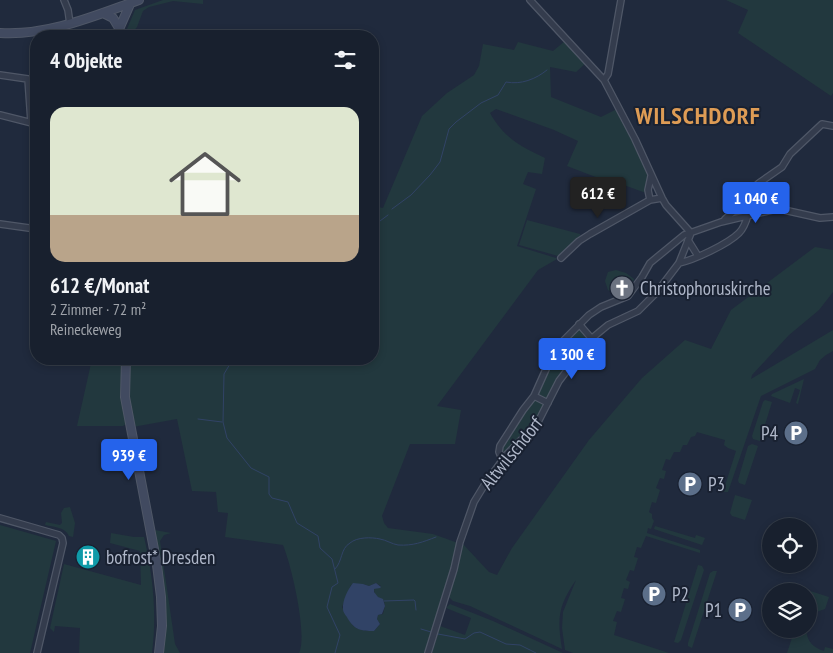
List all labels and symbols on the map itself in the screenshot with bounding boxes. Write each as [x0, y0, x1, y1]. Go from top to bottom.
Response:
district label: WILSCHDORF [634, 100, 761, 131]
pin: 612 € [563, 176, 633, 219]
pin: 1 040 € [710, 182, 802, 224]
church icon: Christophoruskirche [609, 275, 635, 301]
place label: Christophoruskirche [640, 276, 771, 300]
pin: 1 300 € [526, 338, 618, 380]
street label: Altwilschdorf [474, 411, 548, 494]
parking icon: P4 [783, 420, 809, 446]
place label: P4 [761, 421, 778, 445]
pin: 939 € [94, 438, 164, 481]
parking icon: P3 [677, 471, 703, 497]
place label: P3 [708, 472, 725, 496]
building icon: bofrost* Dresden [75, 544, 101, 570]
place label: bofrost* Dresden [106, 545, 215, 569]
parking icon: P2 [641, 581, 667, 607]
place label: P2 [672, 582, 689, 606]
parking icon: P1 [727, 597, 753, 623]
place label: P1 [705, 598, 722, 622]

